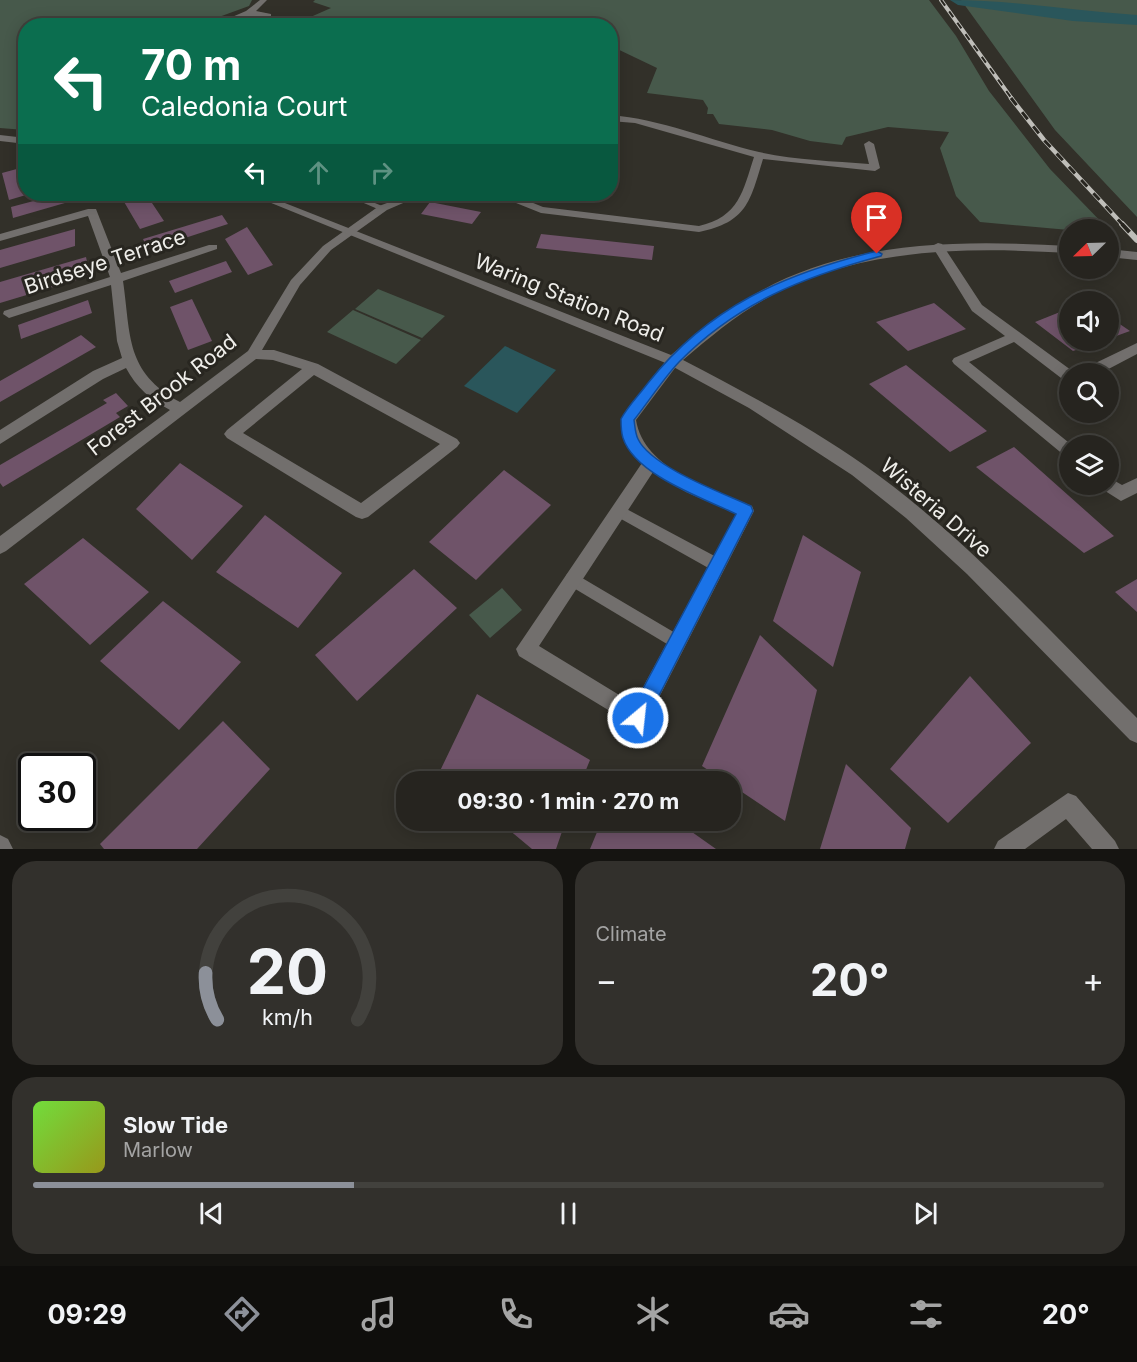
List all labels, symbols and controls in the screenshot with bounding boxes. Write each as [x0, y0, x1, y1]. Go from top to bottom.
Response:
text: 70 m [141, 39, 241, 90]
icon: left [42, 42, 120, 120]
text: Caledonia Court [141, 90, 347, 123]
icon: left [239, 156, 272, 189]
icon: ahead [302, 156, 335, 189]
icon: right [365, 156, 398, 189]
pin [851, 192, 902, 254]
icon: arrive [860, 201, 893, 234]
north arrow [1059, 219, 1119, 279]
map controls [1059, 219, 1119, 495]
street label: Birdseye Terrace [21, 224, 189, 299]
street label: Waring Station Road [471, 248, 667, 347]
button: sound [1059, 291, 1119, 351]
street label: Forest Brook Road [82, 329, 241, 461]
button: search [1059, 363, 1119, 423]
button: layers [1059, 435, 1119, 495]
street label: Wisteria Drive [876, 453, 997, 563]
position arrow [606, 686, 670, 750]
speed limit sign: 30 [18, 753, 96, 831]
text: 09:30 · 1 min · 270 m [458, 788, 679, 814]
text: Climate [596, 922, 667, 946]
text: 20 [247, 934, 328, 1009]
text: 20° [810, 952, 889, 1007]
text: − [596, 960, 617, 1000]
text: + [1082, 960, 1104, 1000]
text: km/h [262, 1004, 313, 1030]
text: Slow Tide [123, 1112, 228, 1138]
text: Marlow [123, 1138, 193, 1162]
icon: previous [195, 1197, 228, 1230]
icon: pause [552, 1197, 585, 1230]
icon: next [909, 1197, 942, 1230]
icon: directions [221, 1293, 263, 1335]
icon: music [358, 1293, 400, 1335]
icon: phone [495, 1293, 537, 1335]
icon: climate [632, 1293, 674, 1335]
icon: car [768, 1293, 810, 1335]
icon: filters [905, 1293, 947, 1335]
text: 09:29 [47, 1298, 127, 1331]
text: 20° [1042, 1298, 1090, 1331]

